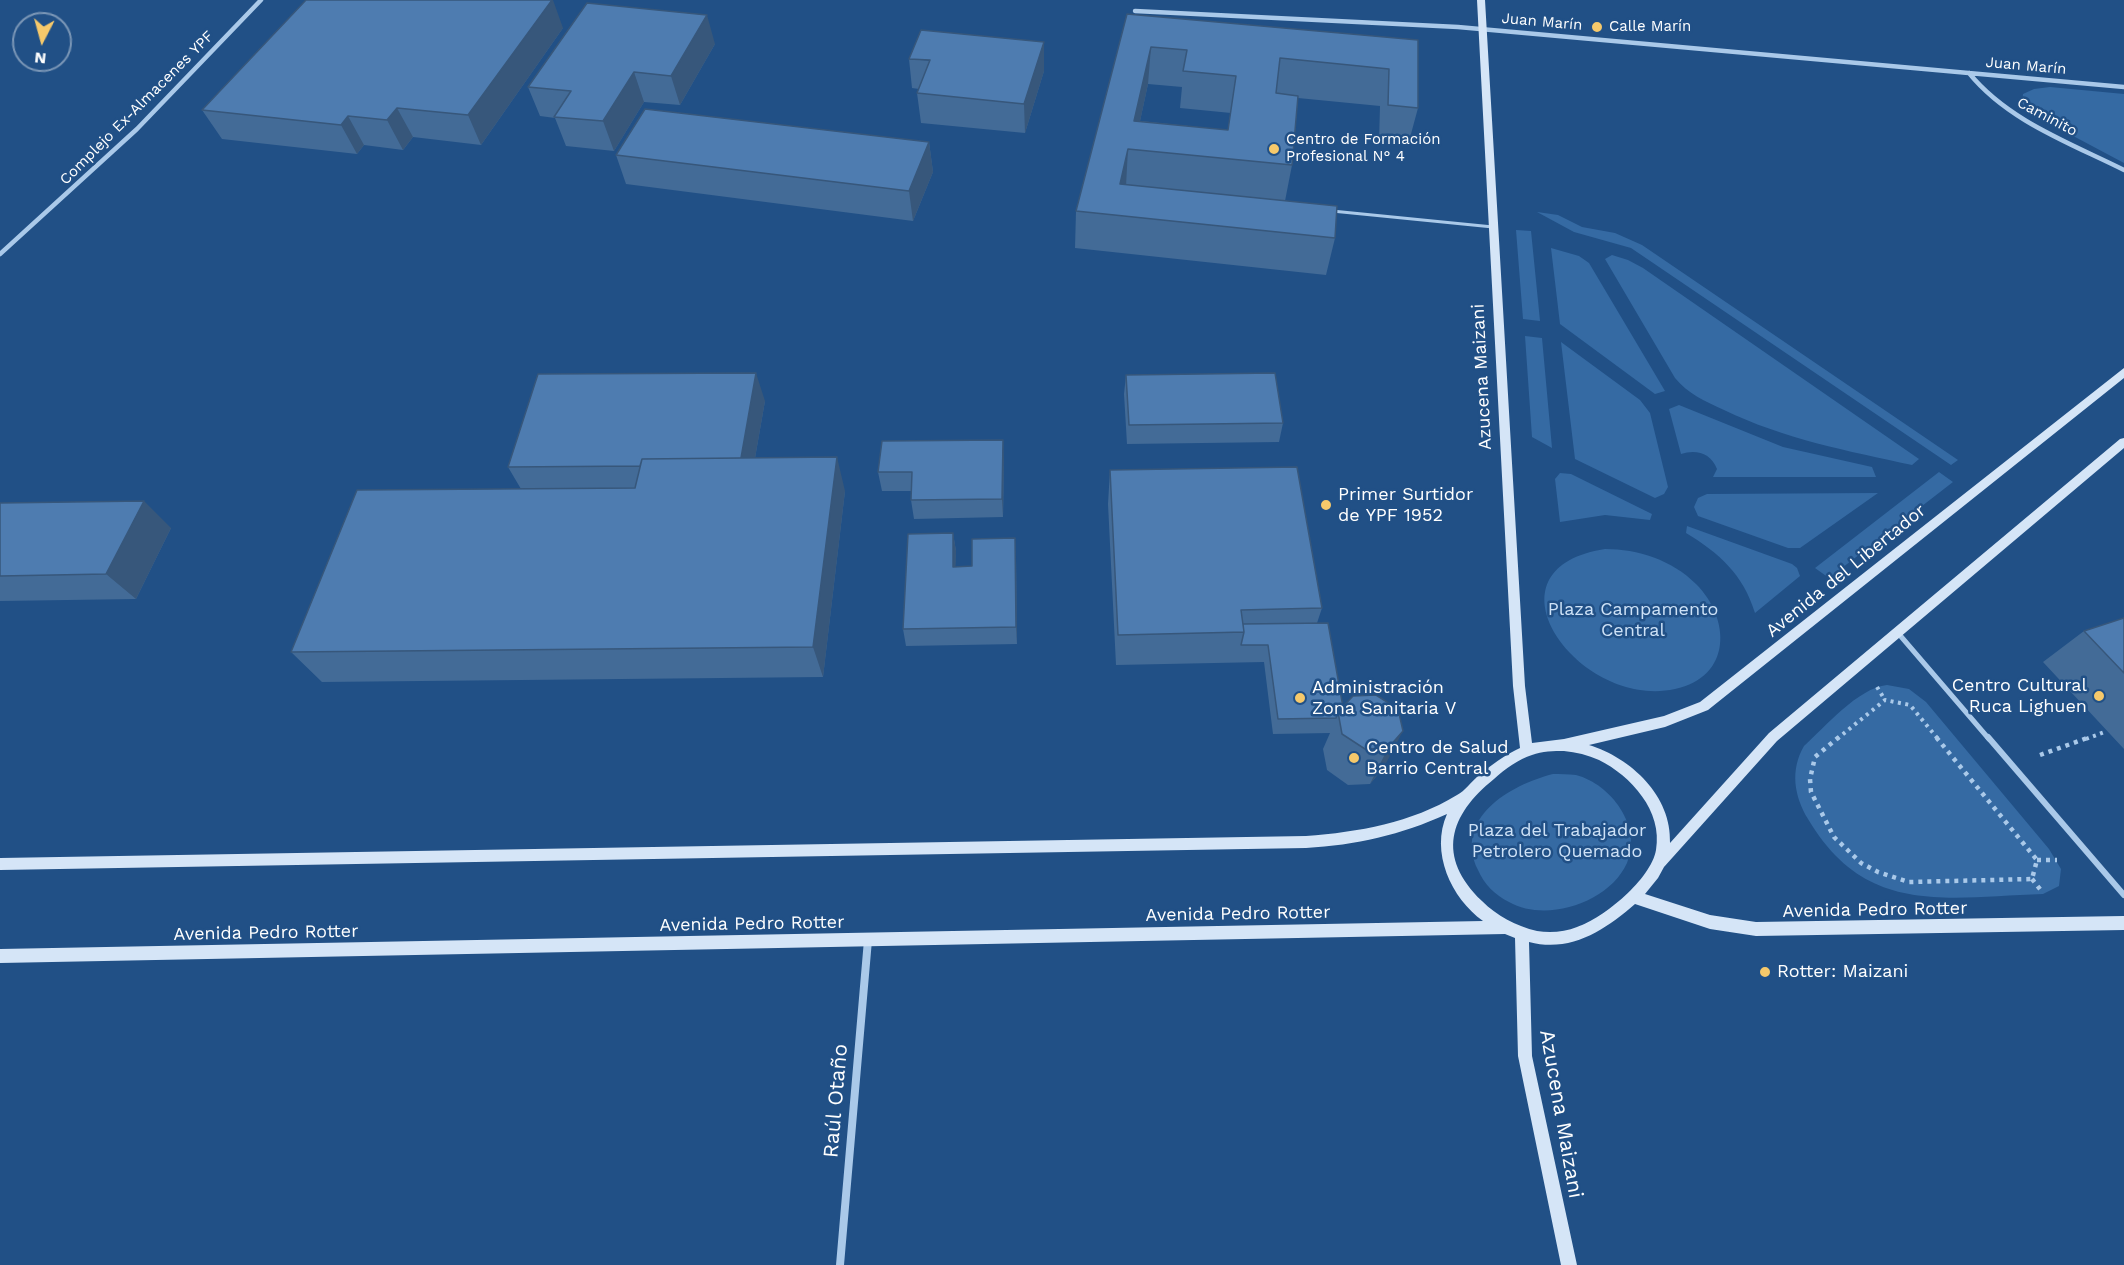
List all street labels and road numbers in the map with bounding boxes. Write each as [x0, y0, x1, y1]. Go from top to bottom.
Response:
street label: Juan Marín [1501, 9, 1583, 35]
street label: Complejo Ex-Almacenes YPF [56, 27, 218, 189]
street label: Juan Marín [1985, 53, 2067, 79]
street label: Caminito [2014, 94, 2080, 140]
street label: Azucena Maizani [1467, 303, 1497, 451]
street label: Avenida del Libertador [1762, 500, 1930, 642]
street label: Avenida Pedro Rotter [1782, 898, 1968, 922]
street label: Avenida Pedro Rotter [1145, 902, 1331, 926]
street label: Avenida Pedro Rotter [659, 912, 845, 936]
street label: Avenida Pedro Rotter [173, 921, 359, 945]
street label: Azucena Maizani [1534, 1028, 1588, 1200]
street label: Raúl Otaño [818, 1043, 854, 1159]

